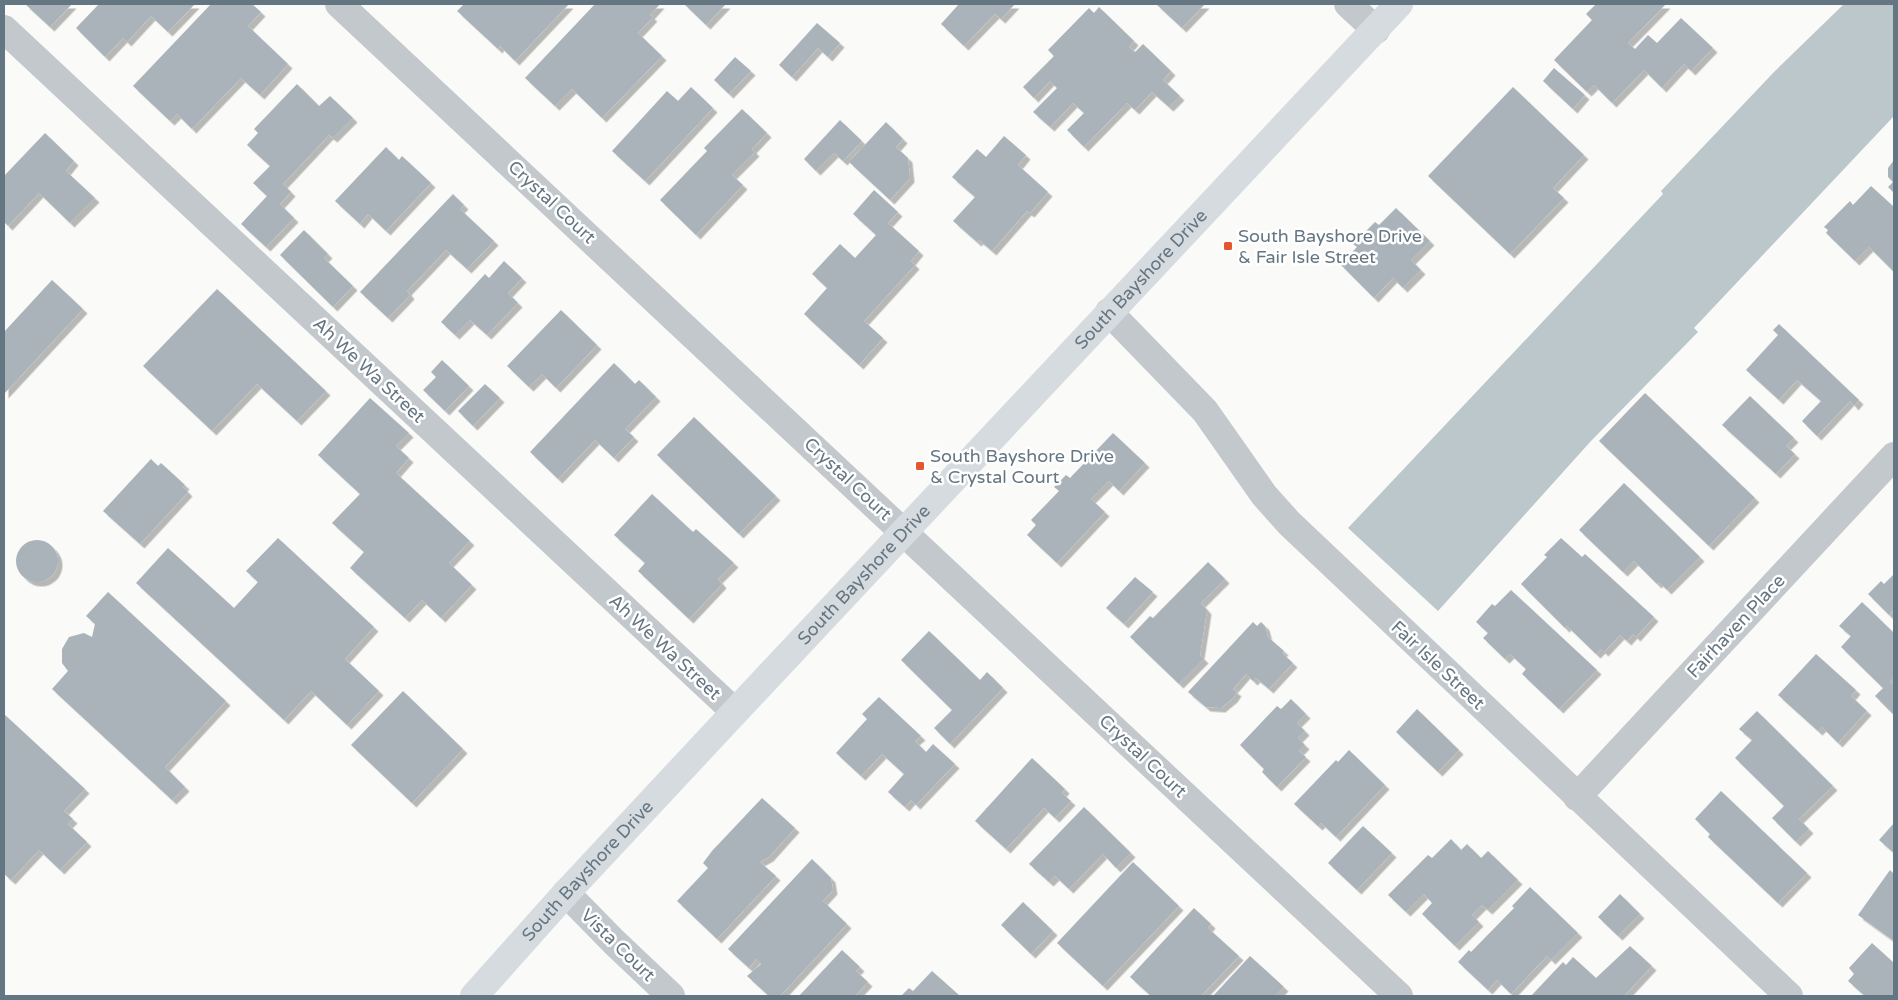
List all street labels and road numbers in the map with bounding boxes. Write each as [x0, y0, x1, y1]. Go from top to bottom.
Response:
street label: Crystal Court [504, 156, 600, 248]
street label: South Bayshore Drive [1070, 205, 1212, 354]
street label: Ah We Wa Street [308, 313, 430, 428]
street label: Crystal Court [800, 433, 896, 525]
street label: South Bayshore Drive [793, 500, 935, 649]
street label: Fairhaven Place [1682, 570, 1790, 682]
street label: Ah We Wa Street [604, 590, 726, 705]
street label: Fair Isle Street [1387, 616, 1490, 714]
street label: Crystal Court [1095, 710, 1191, 802]
street label: South Bayshore Drive [517, 796, 658, 946]
street label: Vista Court [576, 904, 660, 986]

